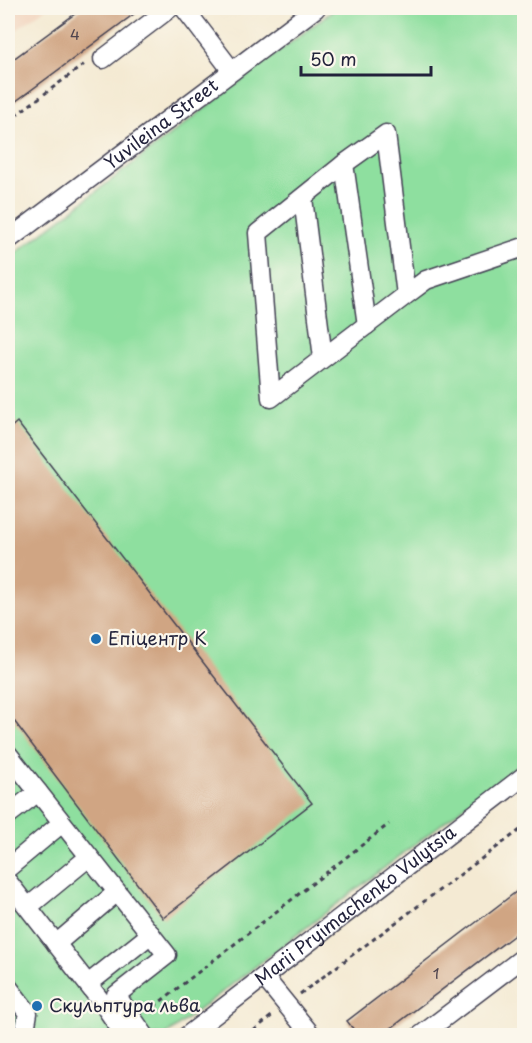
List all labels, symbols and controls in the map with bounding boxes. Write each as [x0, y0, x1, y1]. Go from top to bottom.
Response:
house number: 4 [70, 22, 80, 45]
scale bar [301, 39, 432, 77]
text: 50 m [310, 45, 357, 72]
street label: Yuvileina Street [98, 71, 223, 175]
place label: Епіцентр К [108, 624, 207, 651]
marker: Епіцентр К [89, 632, 103, 646]
street label: Marii Pryimachenko Vulytsia [248, 818, 461, 991]
house number: 1 [433, 961, 439, 984]
place label: Скульптура льва [49, 991, 201, 1018]
marker: Скульптура льва [30, 999, 44, 1013]

